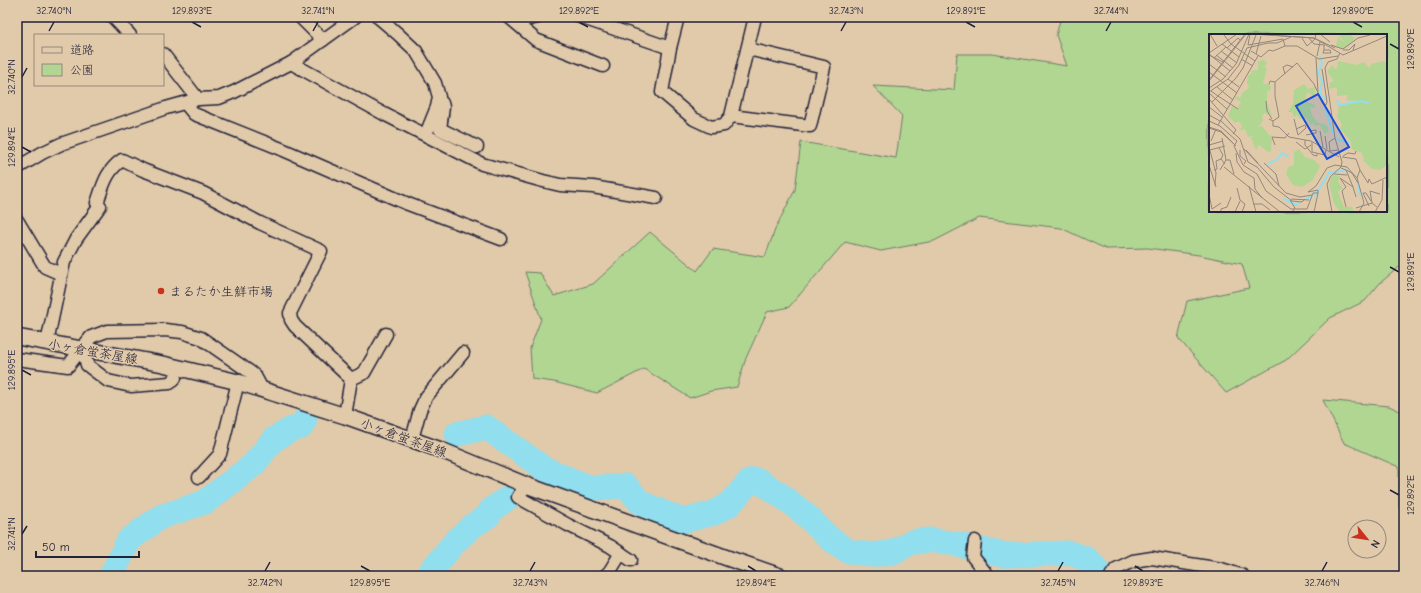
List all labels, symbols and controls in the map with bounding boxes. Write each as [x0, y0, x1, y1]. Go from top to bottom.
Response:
text: 32.740°N [36, 5, 72, 17]
text: 129.893°E [172, 5, 212, 17]
text: 32.741°N [301, 5, 335, 17]
text: 129.892°E [559, 5, 599, 17]
text: 32.743°N [829, 5, 863, 17]
text: 129.891°E [947, 5, 985, 17]
text: 32.744°N [1094, 5, 1128, 17]
text: 129.890°E [1332, 5, 1374, 17]
text: 129.890°E [1405, 28, 1417, 70]
legend [34, 34, 164, 86]
inset map [1209, 34, 1387, 212]
text: 道路 [70, 43, 94, 57]
text: 32.740°N [6, 59, 18, 95]
text: 公園 [70, 63, 94, 77]
text: 129.894°E [6, 127, 18, 167]
text: 129.891°E [1405, 253, 1417, 291]
place label: まるたか生鮮市場 [169, 284, 273, 299]
marker: まるたか生鮮市場 [156, 286, 166, 296]
street label: 小ヶ倉蛍茶屋線 [47, 336, 140, 367]
text: 129.895°E [6, 350, 18, 390]
street label: 小ヶ倉蛍茶屋線 [359, 415, 450, 460]
text: 129.892°E [1405, 475, 1417, 515]
text: 32.741°N [6, 517, 18, 551]
north arrow [1347, 519, 1387, 559]
scale bar [36, 533, 139, 559]
text: N [1368, 537, 1383, 550]
text: 50 m [42, 540, 70, 554]
text: 32.742°N [248, 577, 282, 589]
text: 129.895°E [350, 577, 390, 589]
text: 32.743°N [513, 577, 547, 589]
text: 129.894°E [736, 577, 776, 589]
text: 32.745°N [1040, 577, 1076, 589]
text: 129.893°E [1123, 577, 1163, 589]
text: 32.746°N [1304, 577, 1340, 589]

